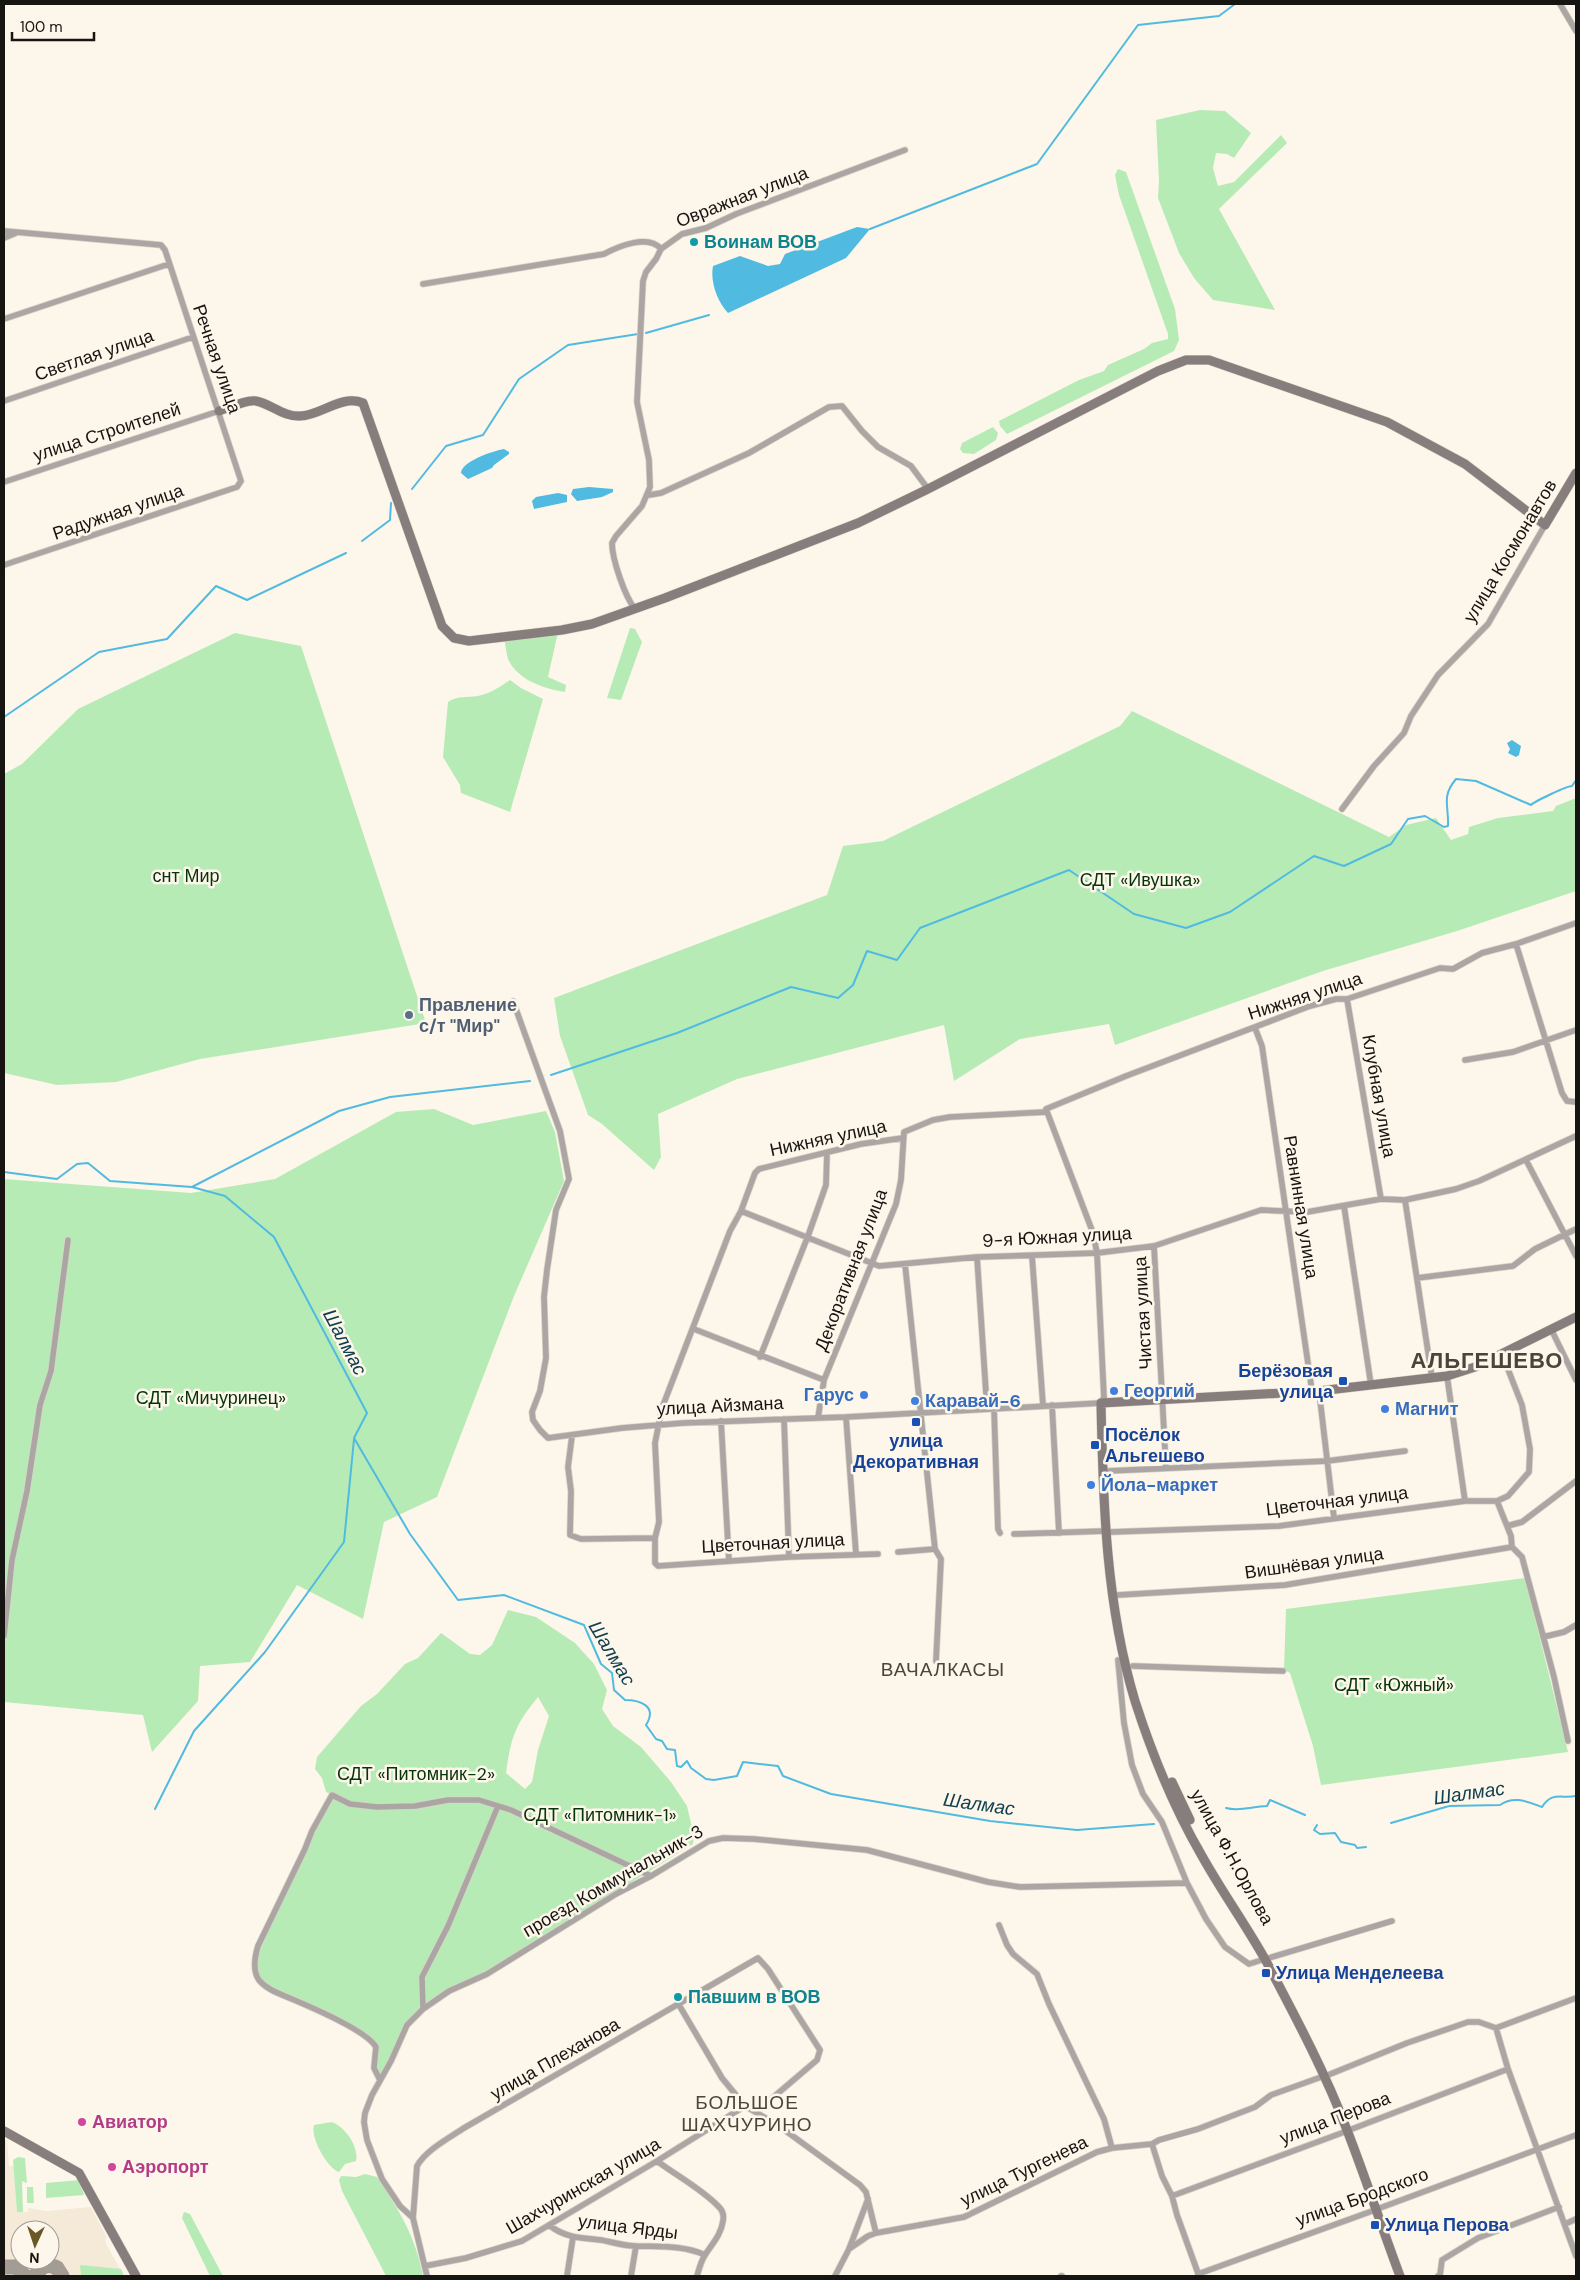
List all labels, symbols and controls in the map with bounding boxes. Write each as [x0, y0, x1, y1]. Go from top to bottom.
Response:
scale bar [12, 10, 95, 42]
text: 100 m [20, 17, 63, 37]
street label: Овражная улица [673, 160, 812, 233]
place label: Воинам ВОВ [704, 230, 817, 254]
marker: Воинам ВОВ [688, 236, 700, 248]
street label: Речная улица [187, 301, 247, 418]
street label: Светлая улица [31, 323, 158, 387]
street label: улица Строителей [30, 397, 184, 467]
street label: улица Космонавтов [1458, 475, 1562, 627]
street label: Радужная улица [49, 478, 188, 546]
park label: снт Мир [152, 864, 220, 888]
park label: СДТ «Ивушка» [1080, 868, 1200, 892]
street label: Нижняя улица [1245, 966, 1366, 1026]
place label: Правление с/т "Мир" [419, 993, 517, 1038]
marker: Правление с/т "Мир" [403, 1009, 415, 1021]
street label: Клубная улица [1356, 1033, 1402, 1160]
street label: Нижняя улица [767, 1114, 890, 1162]
street label: Равнинная улица [1278, 1134, 1324, 1281]
street label: Декоративная улица [809, 1185, 893, 1354]
street label: 9-я Южная улица [982, 1221, 1133, 1253]
street label: Чистая улица [1128, 1255, 1158, 1370]
water label: Шалмас [317, 1304, 373, 1380]
district label: АЛЬГЕШЕВО [1411, 1346, 1563, 1375]
place label: Берёзовая улица [1238, 1359, 1334, 1404]
marker: Берёзовая улица [1337, 1375, 1349, 1387]
place label: Георгий [1124, 1379, 1195, 1403]
place label: Гарус [804, 1383, 854, 1407]
marker: Георгий [1108, 1385, 1120, 1397]
park label: СДТ «Мичуринец» [136, 1386, 286, 1410]
marker: Гарус [858, 1389, 870, 1401]
place label: Каравай-6 [925, 1389, 1021, 1413]
street label: улица Айзмана [656, 1391, 785, 1421]
marker: Каравай-6 [909, 1395, 921, 1407]
place label: Магнит [1395, 1397, 1459, 1421]
marker: Магнит [1379, 1403, 1391, 1415]
marker: улица Декоративная [910, 1416, 922, 1428]
place label: Посёлок Альгешево [1105, 1423, 1205, 1468]
place label: улица Декоративная [853, 1429, 979, 1474]
marker: Посёлок Альгешево [1089, 1439, 1101, 1451]
place label: Йола-маркет [1101, 1473, 1218, 1497]
marker: Йола-маркет [1085, 1479, 1097, 1491]
street label: Цветочная улица [1265, 1480, 1410, 1522]
street label: Цветочная улица [701, 1527, 846, 1559]
street label: Вишнёвая улица [1243, 1541, 1386, 1585]
water label: Шалмас [583, 1616, 641, 1691]
district label: ВАЧАЛКАСЫ [881, 1657, 1005, 1682]
park label: СДТ «Южный» [1334, 1673, 1454, 1697]
park label: СДТ «Питомник-2» [337, 1762, 495, 1786]
water label: Шалмас [1432, 1776, 1507, 1810]
street label: улица Ф.Н.Орлова [1185, 1785, 1280, 1930]
water label: Шалмас [942, 1787, 1017, 1821]
park label: СДТ «Питомник-1» [523, 1803, 677, 1827]
street label: проезд Коммунальник-3 [518, 1819, 708, 1943]
place label: Улица Менделеева [1276, 1961, 1444, 1985]
marker: Улица Менделеева [1260, 1967, 1272, 1979]
place label: Павшим в ВОВ [688, 1985, 820, 2009]
marker: Павшим в ВОВ [672, 1991, 684, 2003]
street label: улица Плеханова [486, 2012, 625, 2106]
street label: улица Перова [1276, 2086, 1395, 2150]
district label: БОЛЬШОЕ ШАХЧУРИНО [681, 2090, 813, 2137]
place label: Авиатор [92, 2110, 168, 2134]
marker: Авиатор [76, 2116, 88, 2128]
street label: улица Тургенева [956, 2129, 1092, 2212]
street label: Шахчуринская улица [501, 2131, 665, 2240]
place label: Аэропорт [122, 2155, 209, 2179]
marker: Аэропорт [106, 2161, 118, 2173]
street label: улица Бродского [1292, 2162, 1432, 2232]
street label: улица Ярды [577, 2209, 679, 2245]
place label: Улица Перова [1385, 2213, 1510, 2237]
marker: Улица Перова [1369, 2219, 1381, 2231]
north arrow [10, 2220, 60, 2270]
text: N [29, 2249, 40, 2267]

